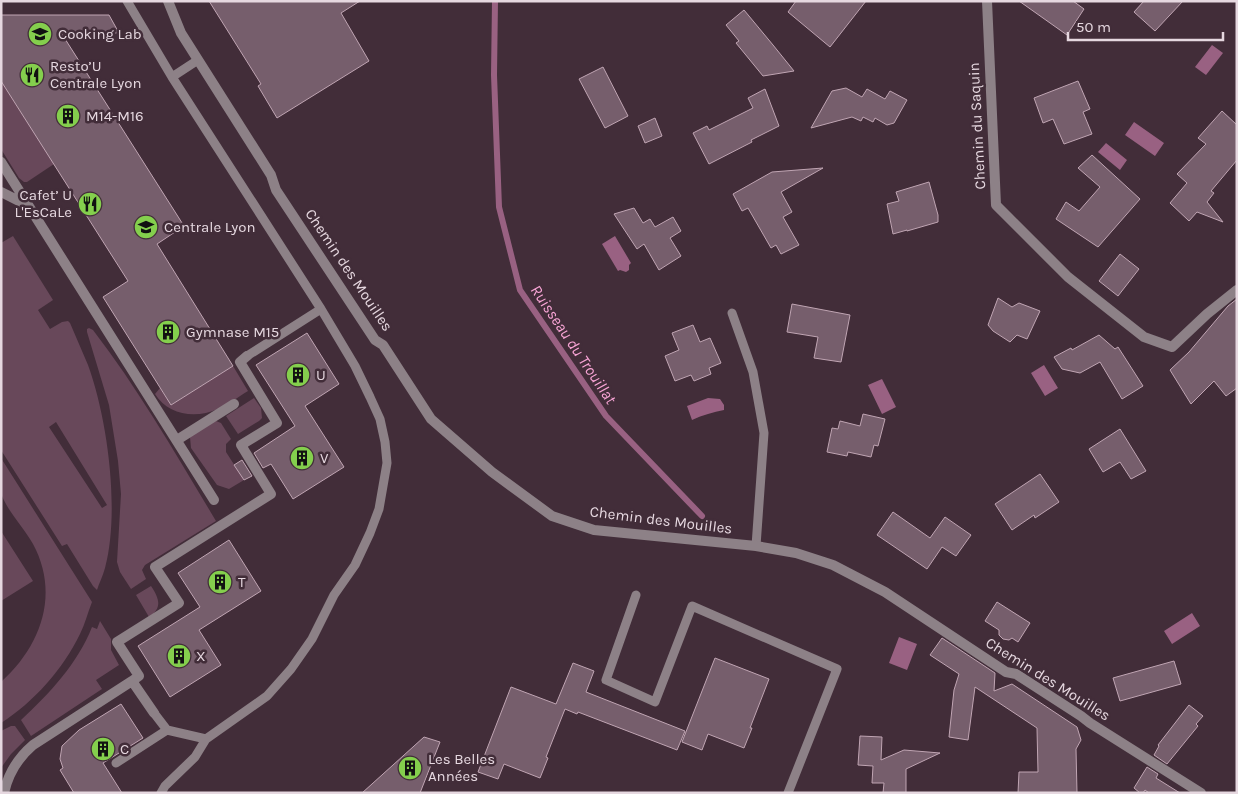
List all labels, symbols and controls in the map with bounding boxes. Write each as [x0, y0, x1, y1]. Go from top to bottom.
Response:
scale bar [1068, 10, 1223, 42]
text: 50 m [1076, 18, 1111, 36]
school or university icon: Cooking Lab [27, 21, 53, 47]
place label: Cooking Lab [58, 25, 142, 43]
place label: Resto’U Centrale Lyon [50, 57, 142, 92]
restaurant icon: Resto’U Centrale Lyon [19, 62, 45, 88]
street label: Chemin du Saquin [965, 62, 989, 190]
building icon: M14-M16 [55, 103, 81, 129]
place label: M14-M16 [86, 107, 144, 125]
place label: Cafet’ U L'EsCaLe [14, 186, 72, 221]
restaurant icon: Cafet’ U L'EsCaLe [77, 191, 103, 217]
street label: Chemin des Mouilles [301, 205, 397, 335]
school or university icon: Centrale Lyon [133, 214, 159, 240]
place label: Centrale Lyon [164, 218, 256, 236]
water label: Ruisseau du Trouillat [527, 281, 621, 408]
building icon: Gymnase M15 [155, 319, 181, 345]
place label: Gymnase M15 [186, 323, 279, 341]
building icon: U [285, 362, 311, 388]
place label: U [316, 366, 326, 384]
building icon: V [289, 445, 315, 471]
place label: V [320, 449, 329, 467]
street label: Chemin des Mouilles [589, 502, 733, 538]
building icon: T [207, 569, 233, 595]
place label: T [238, 573, 246, 591]
street label: Chemin des Mouilles [982, 633, 1114, 725]
building icon: X [166, 643, 192, 669]
place label: X [196, 647, 206, 665]
building icon: C [90, 736, 116, 762]
place label: C [120, 740, 129, 758]
place label: Les Belles Années [428, 750, 495, 785]
building icon: Les Belles Années [397, 755, 423, 781]

